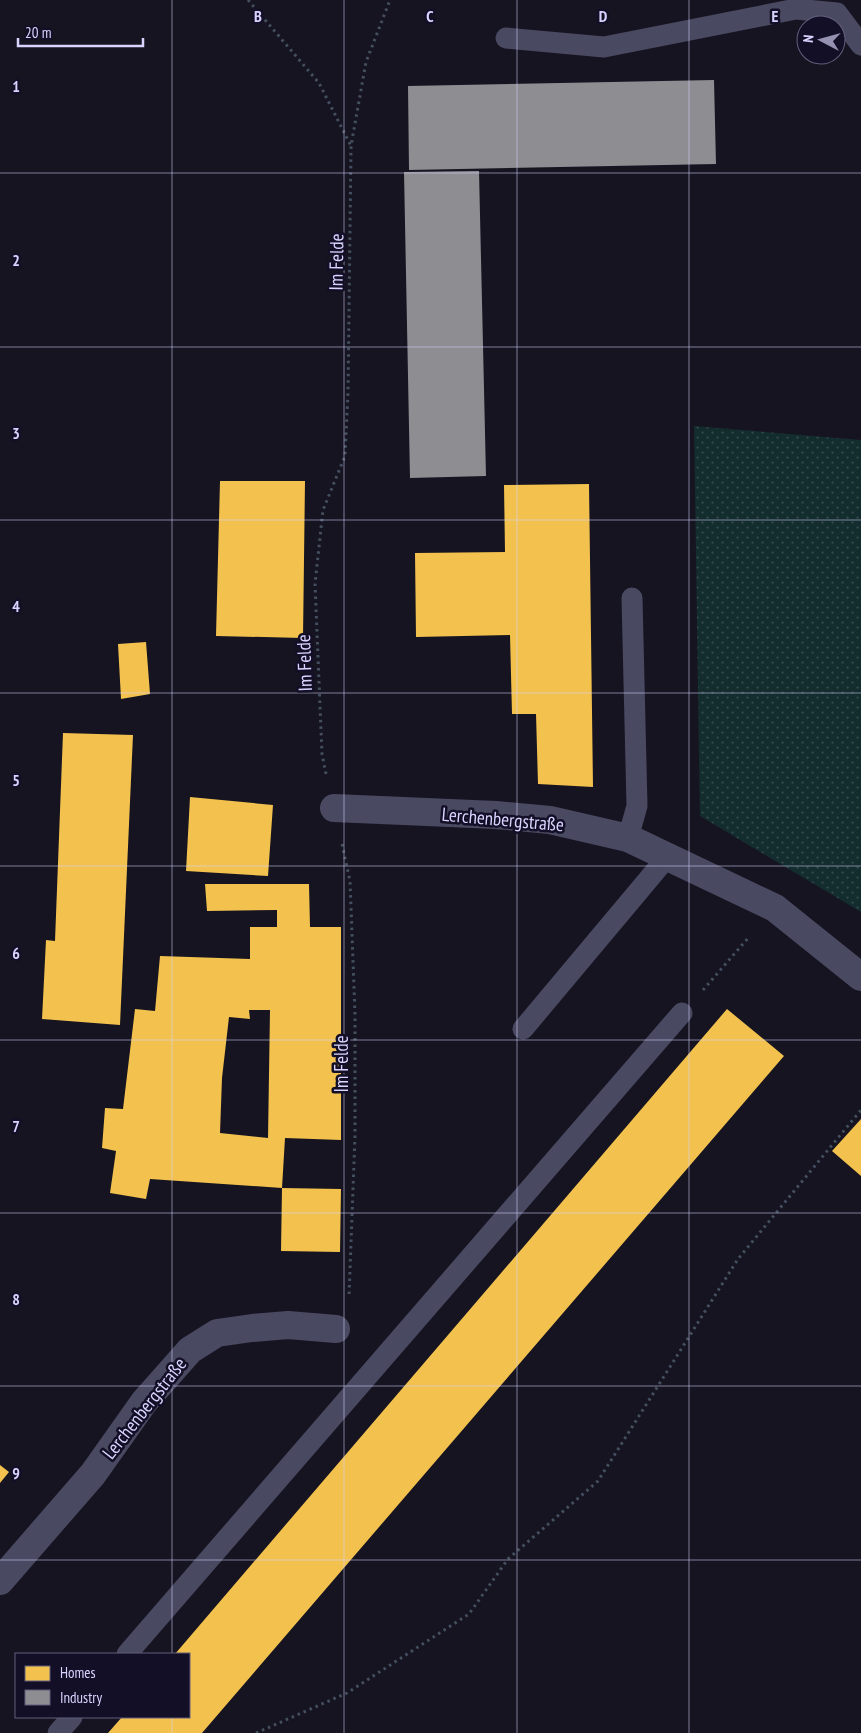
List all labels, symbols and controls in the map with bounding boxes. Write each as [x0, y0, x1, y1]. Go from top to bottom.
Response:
text: B [254, 6, 262, 26]
text: C [426, 6, 434, 26]
text: D [599, 6, 608, 26]
text: E [772, 6, 779, 26]
scale bar [18, 15, 142, 47]
north arrow [796, 15, 846, 65]
text: 20 m [25, 23, 51, 42]
text: N [799, 34, 817, 43]
text: 1 [12, 76, 20, 96]
street label: Im Felde [324, 233, 348, 291]
text: 2 [12, 250, 20, 270]
text: 3 [12, 423, 20, 443]
text: 4 [12, 596, 20, 616]
street label: Im Felde [291, 634, 317, 692]
text: 5 [12, 770, 20, 790]
street label: Lerchenbergstraße [441, 802, 565, 836]
text: 6 [12, 943, 20, 963]
street label: Im Felde [329, 1035, 353, 1093]
text: 7 [12, 1116, 20, 1136]
text: 8 [12, 1289, 20, 1309]
street label: Lerchenbergstraße [97, 1352, 191, 1464]
text: 9 [12, 1463, 20, 1483]
legend [15, 1653, 190, 1718]
text: Homes [60, 1663, 96, 1682]
text: Industry [60, 1688, 102, 1707]

